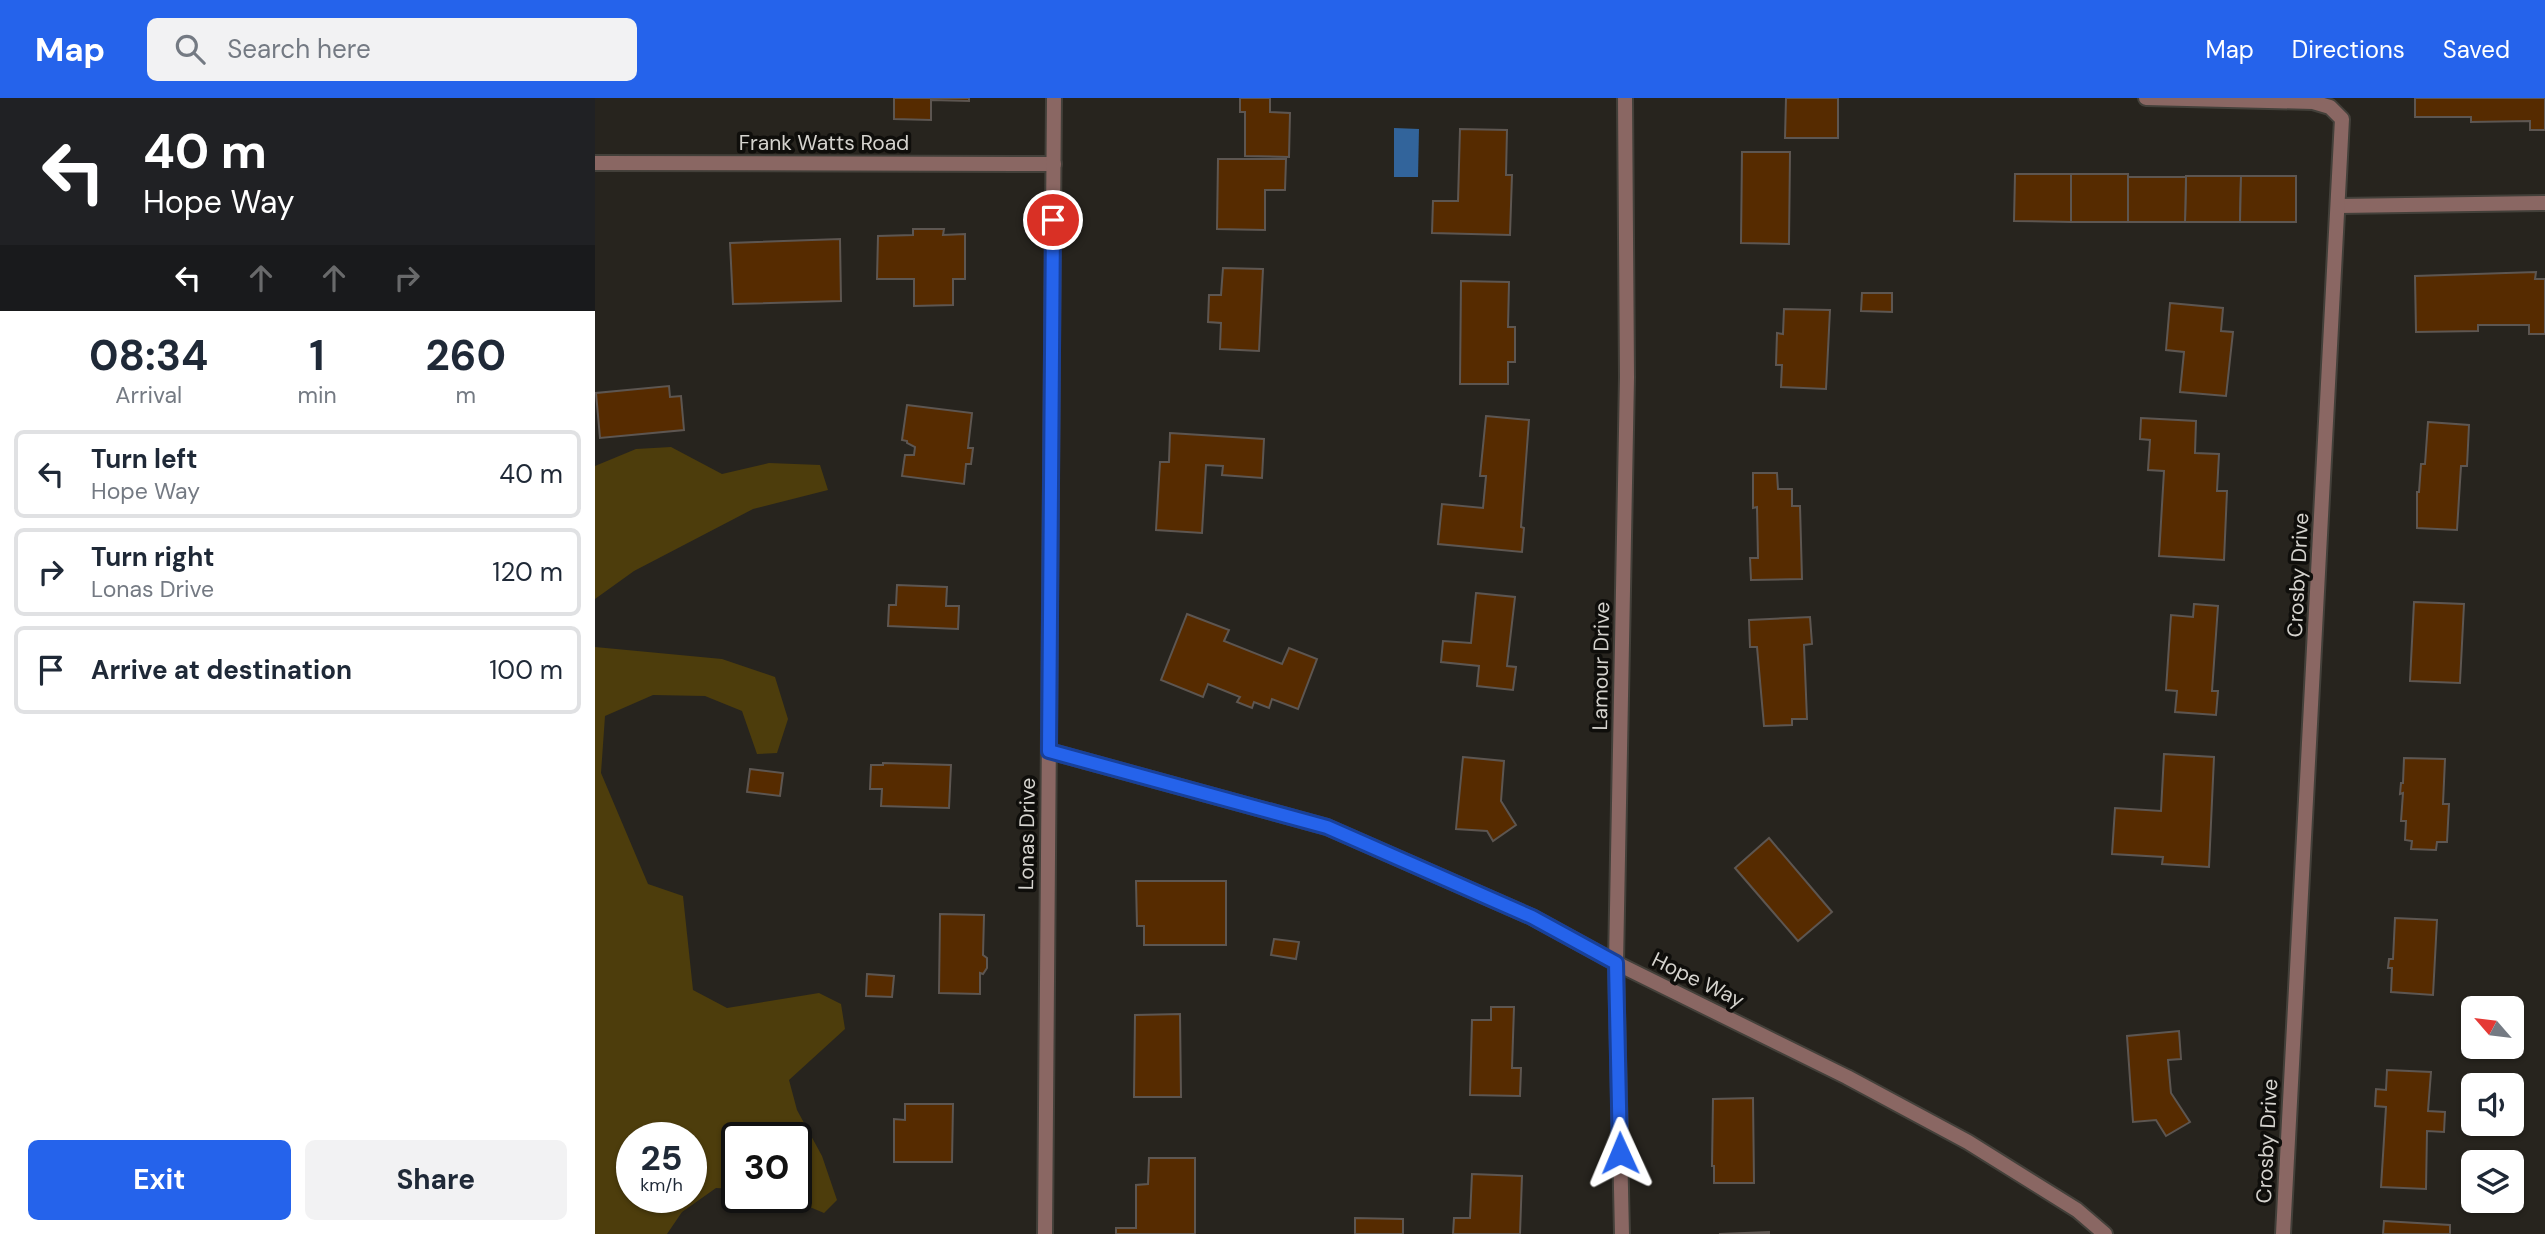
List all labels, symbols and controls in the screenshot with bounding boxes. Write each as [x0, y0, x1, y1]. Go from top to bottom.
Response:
search box [147, 18, 637, 81]
text: Map [35, 28, 105, 71]
icon: search [171, 30, 209, 68]
text: Search here [227, 32, 371, 66]
text: Map [2206, 34, 2254, 65]
text: Directions [2292, 34, 2405, 65]
text: Saved [2443, 34, 2510, 65]
text: 40 m [143, 119, 267, 183]
icon: left [28, 126, 119, 217]
street label: Frank Watts Road [739, 129, 909, 157]
text: Hope Way [143, 181, 295, 223]
pin [1023, 190, 1083, 250]
icon: arrive [1034, 201, 1072, 239]
icon: left [169, 259, 207, 297]
icon: ahead [242, 259, 280, 297]
icon: ahead [315, 259, 353, 297]
icon: right [388, 259, 426, 297]
text: 08:34 [89, 328, 208, 383]
text: 1 [309, 328, 325, 383]
text: 260 [426, 328, 506, 383]
text: Arrival [115, 380, 182, 410]
text: min [297, 380, 337, 410]
text: m [456, 380, 476, 410]
text: Turn left [91, 442, 198, 476]
icon: left [32, 455, 70, 493]
text: 40 m [499, 457, 563, 491]
text: Hope Way [91, 476, 200, 506]
street label: Crosby Drive [2281, 512, 2315, 638]
text: Turn right [91, 540, 215, 574]
icon: right [32, 553, 70, 591]
text: 120 m [492, 555, 563, 589]
text: Lonas Drive [91, 574, 214, 604]
street label: Lamour Drive [1586, 601, 1616, 731]
icon: arrive [32, 651, 70, 689]
text: Arrive at destination [91, 653, 352, 687]
text: 100 m [489, 653, 563, 687]
street label: Lonas Drive [1012, 777, 1042, 890]
street label: Hope Way [1647, 946, 1749, 1015]
north arrow [2461, 996, 2523, 1059]
map controls [2461, 996, 2524, 1213]
button: sound [2461, 1073, 2524, 1136]
street label: Crosby Drive [2250, 1078, 2284, 1204]
position arrow [1583, 1116, 1657, 1190]
speed limit sign: 30 [721, 1122, 812, 1213]
text: 25 [641, 1135, 682, 1181]
button: Exit [28, 1140, 291, 1220]
button: Share [305, 1140, 567, 1220]
button: layers [2461, 1150, 2524, 1213]
text: km/h [640, 1173, 683, 1197]

